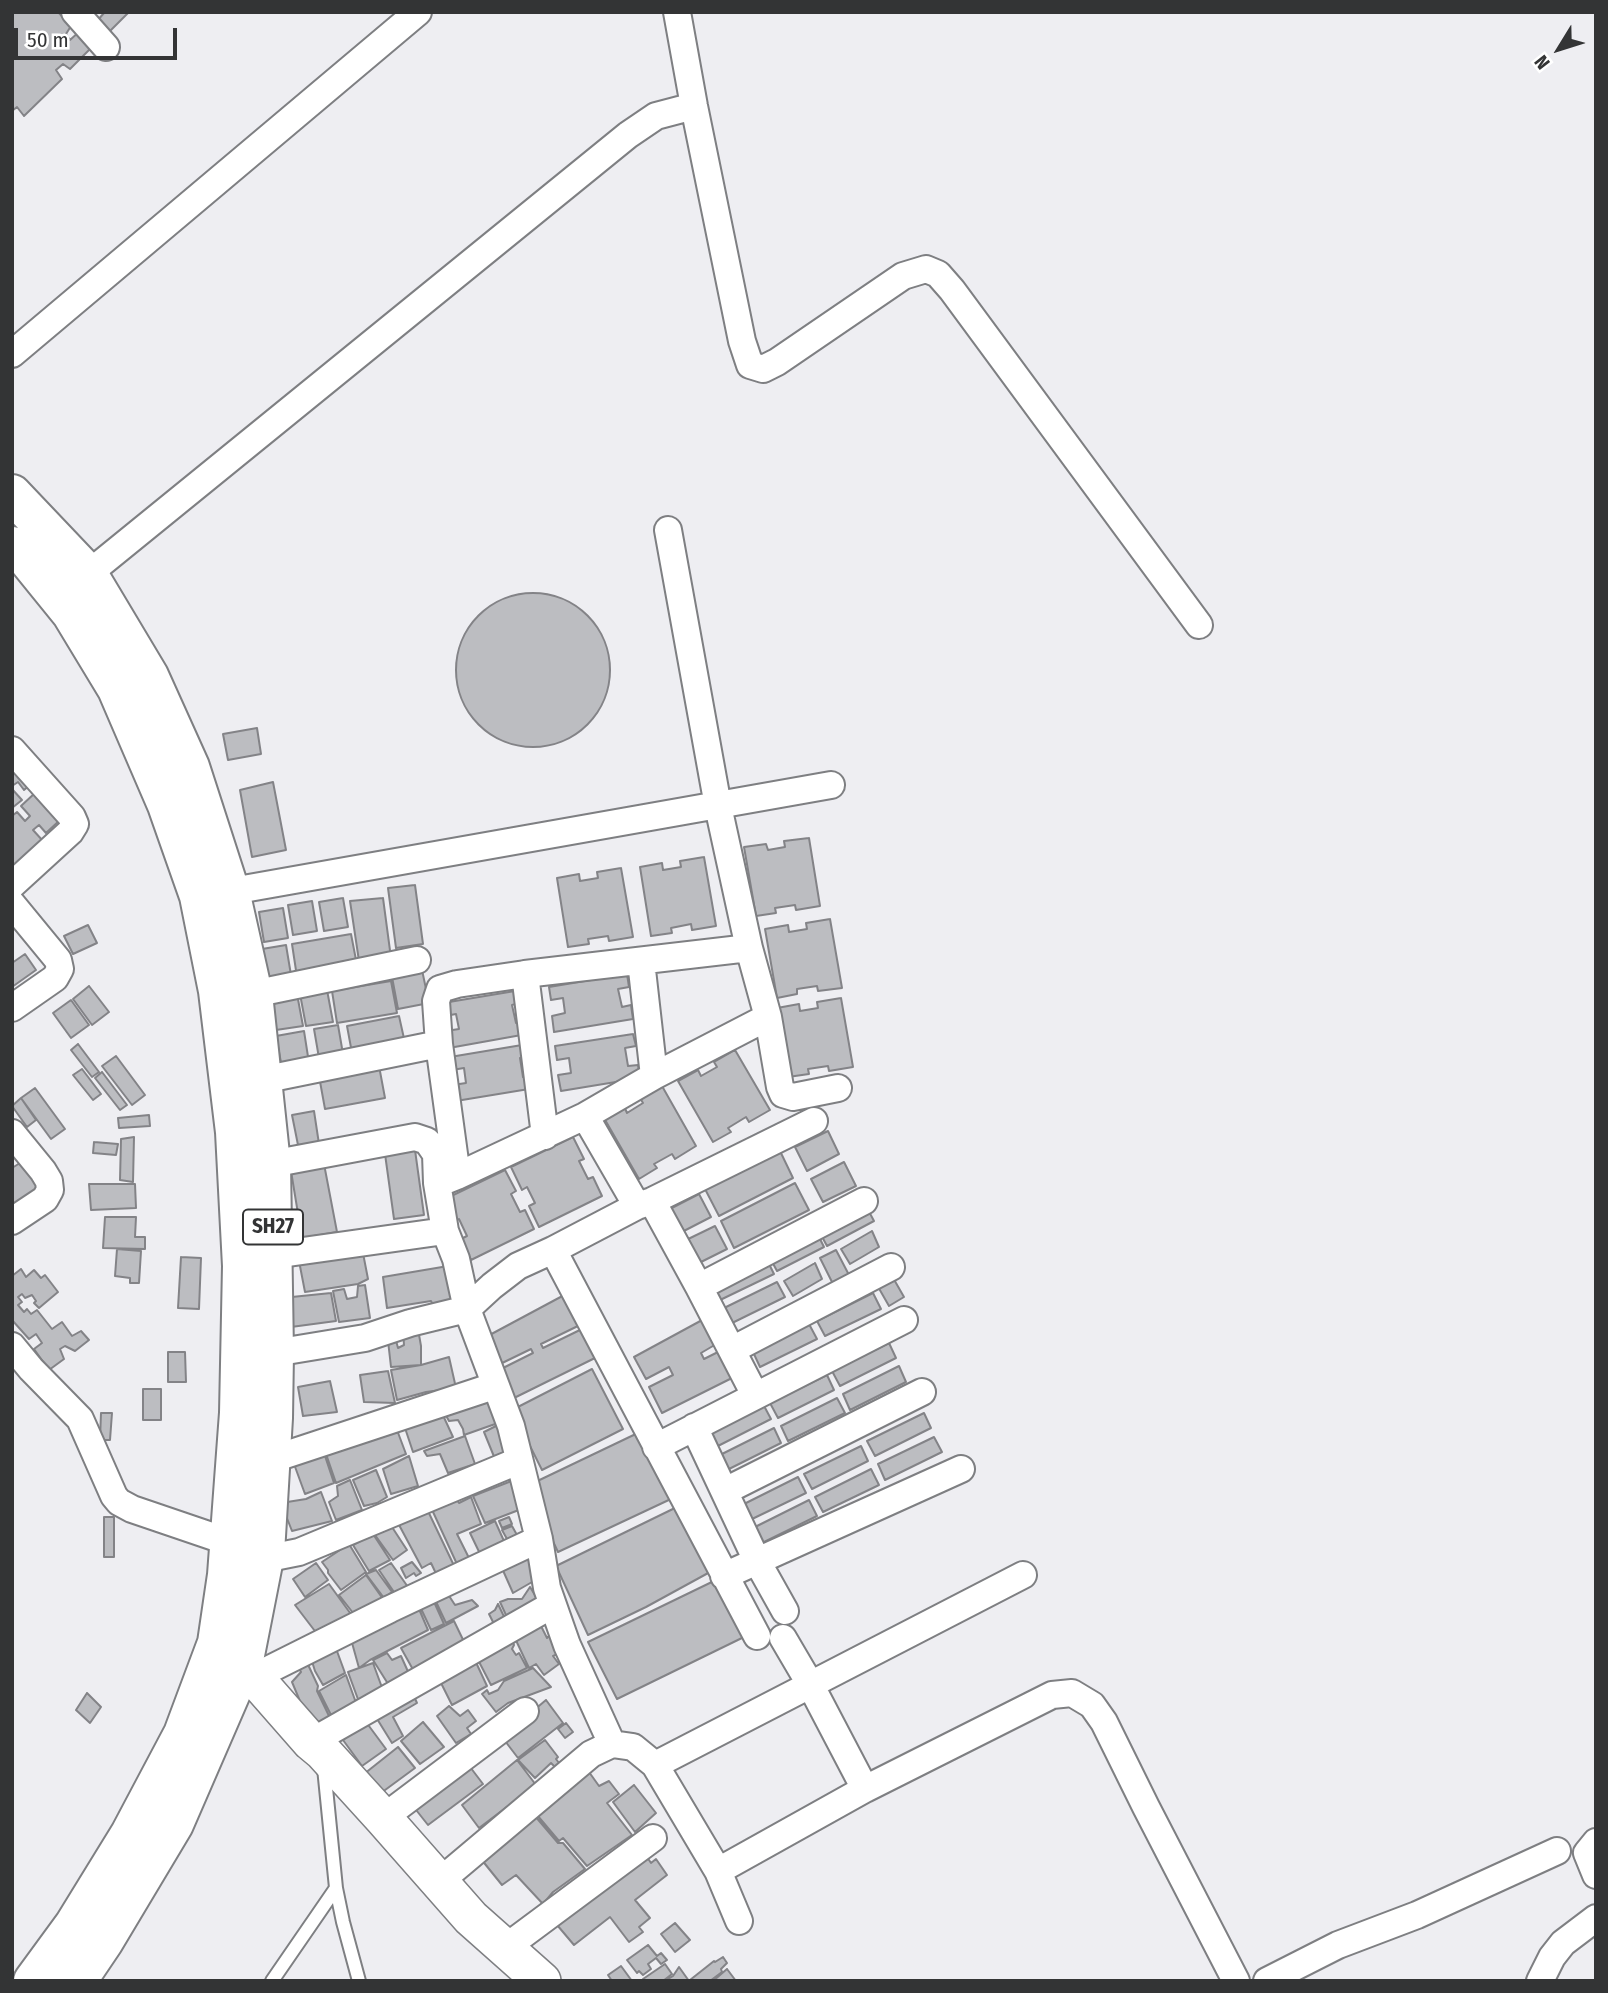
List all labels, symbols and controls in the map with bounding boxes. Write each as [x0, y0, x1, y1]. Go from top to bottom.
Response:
scale bar [18, 14, 180, 58]
north arrow [1524, 14, 1594, 84]
text: 50 m [27, 27, 69, 53]
text: N [1529, 51, 1555, 74]
road number: SH27 [243, 1210, 303, 1244]

